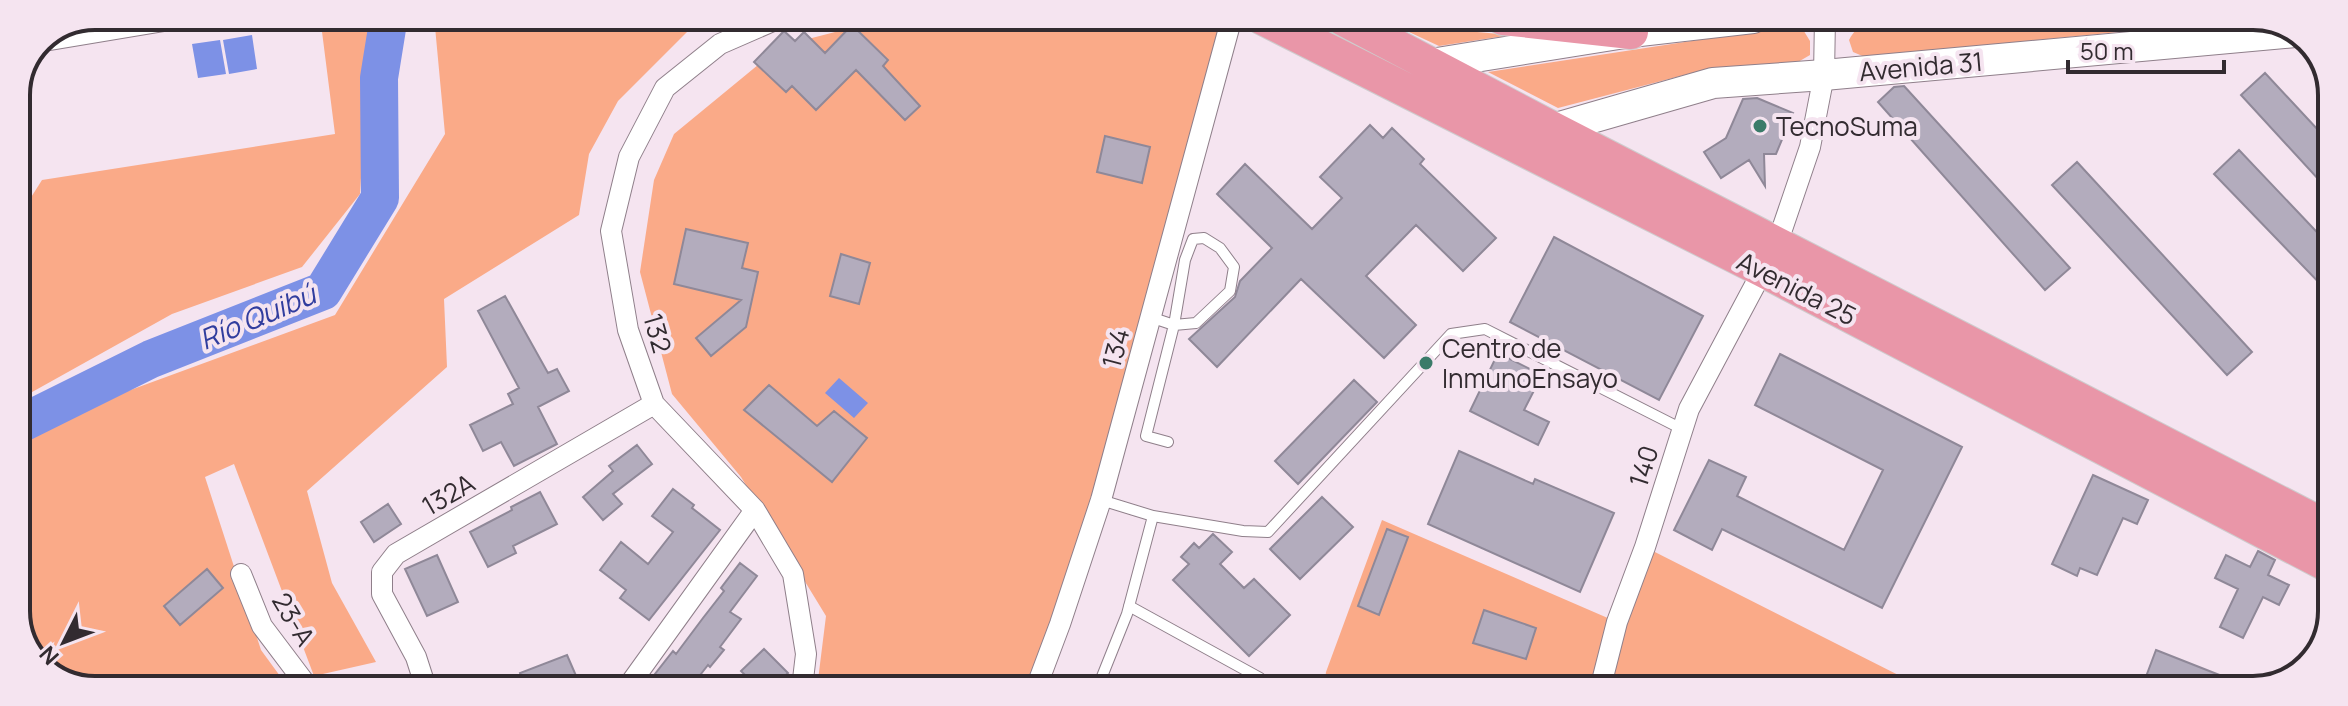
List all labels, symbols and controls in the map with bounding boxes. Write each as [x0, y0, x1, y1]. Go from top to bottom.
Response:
scale bar [2068, 24, 2224, 74]
text: 50 m [2080, 34, 2134, 67]
street label: Avenida 31 [1858, 43, 1984, 89]
place label: TecnoSuma [1776, 108, 1918, 144]
marker: TecnoSuma [1751, 117, 1769, 135]
street label: Avenida 25 [1731, 243, 1863, 333]
water label: Río Quibú [193, 274, 323, 358]
street label: 132 [635, 309, 681, 357]
street label: 134 [1092, 324, 1138, 372]
place label: Centro de InmunoEnsayo [1442, 330, 1618, 396]
marker: Centro de InmunoEnsayo [1417, 354, 1435, 372]
street label: 140 [1619, 441, 1667, 491]
street label: 132A [415, 465, 481, 523]
street label: 23-A [264, 586, 324, 652]
north arrow [24, 602, 104, 682]
text: N [33, 639, 66, 671]

